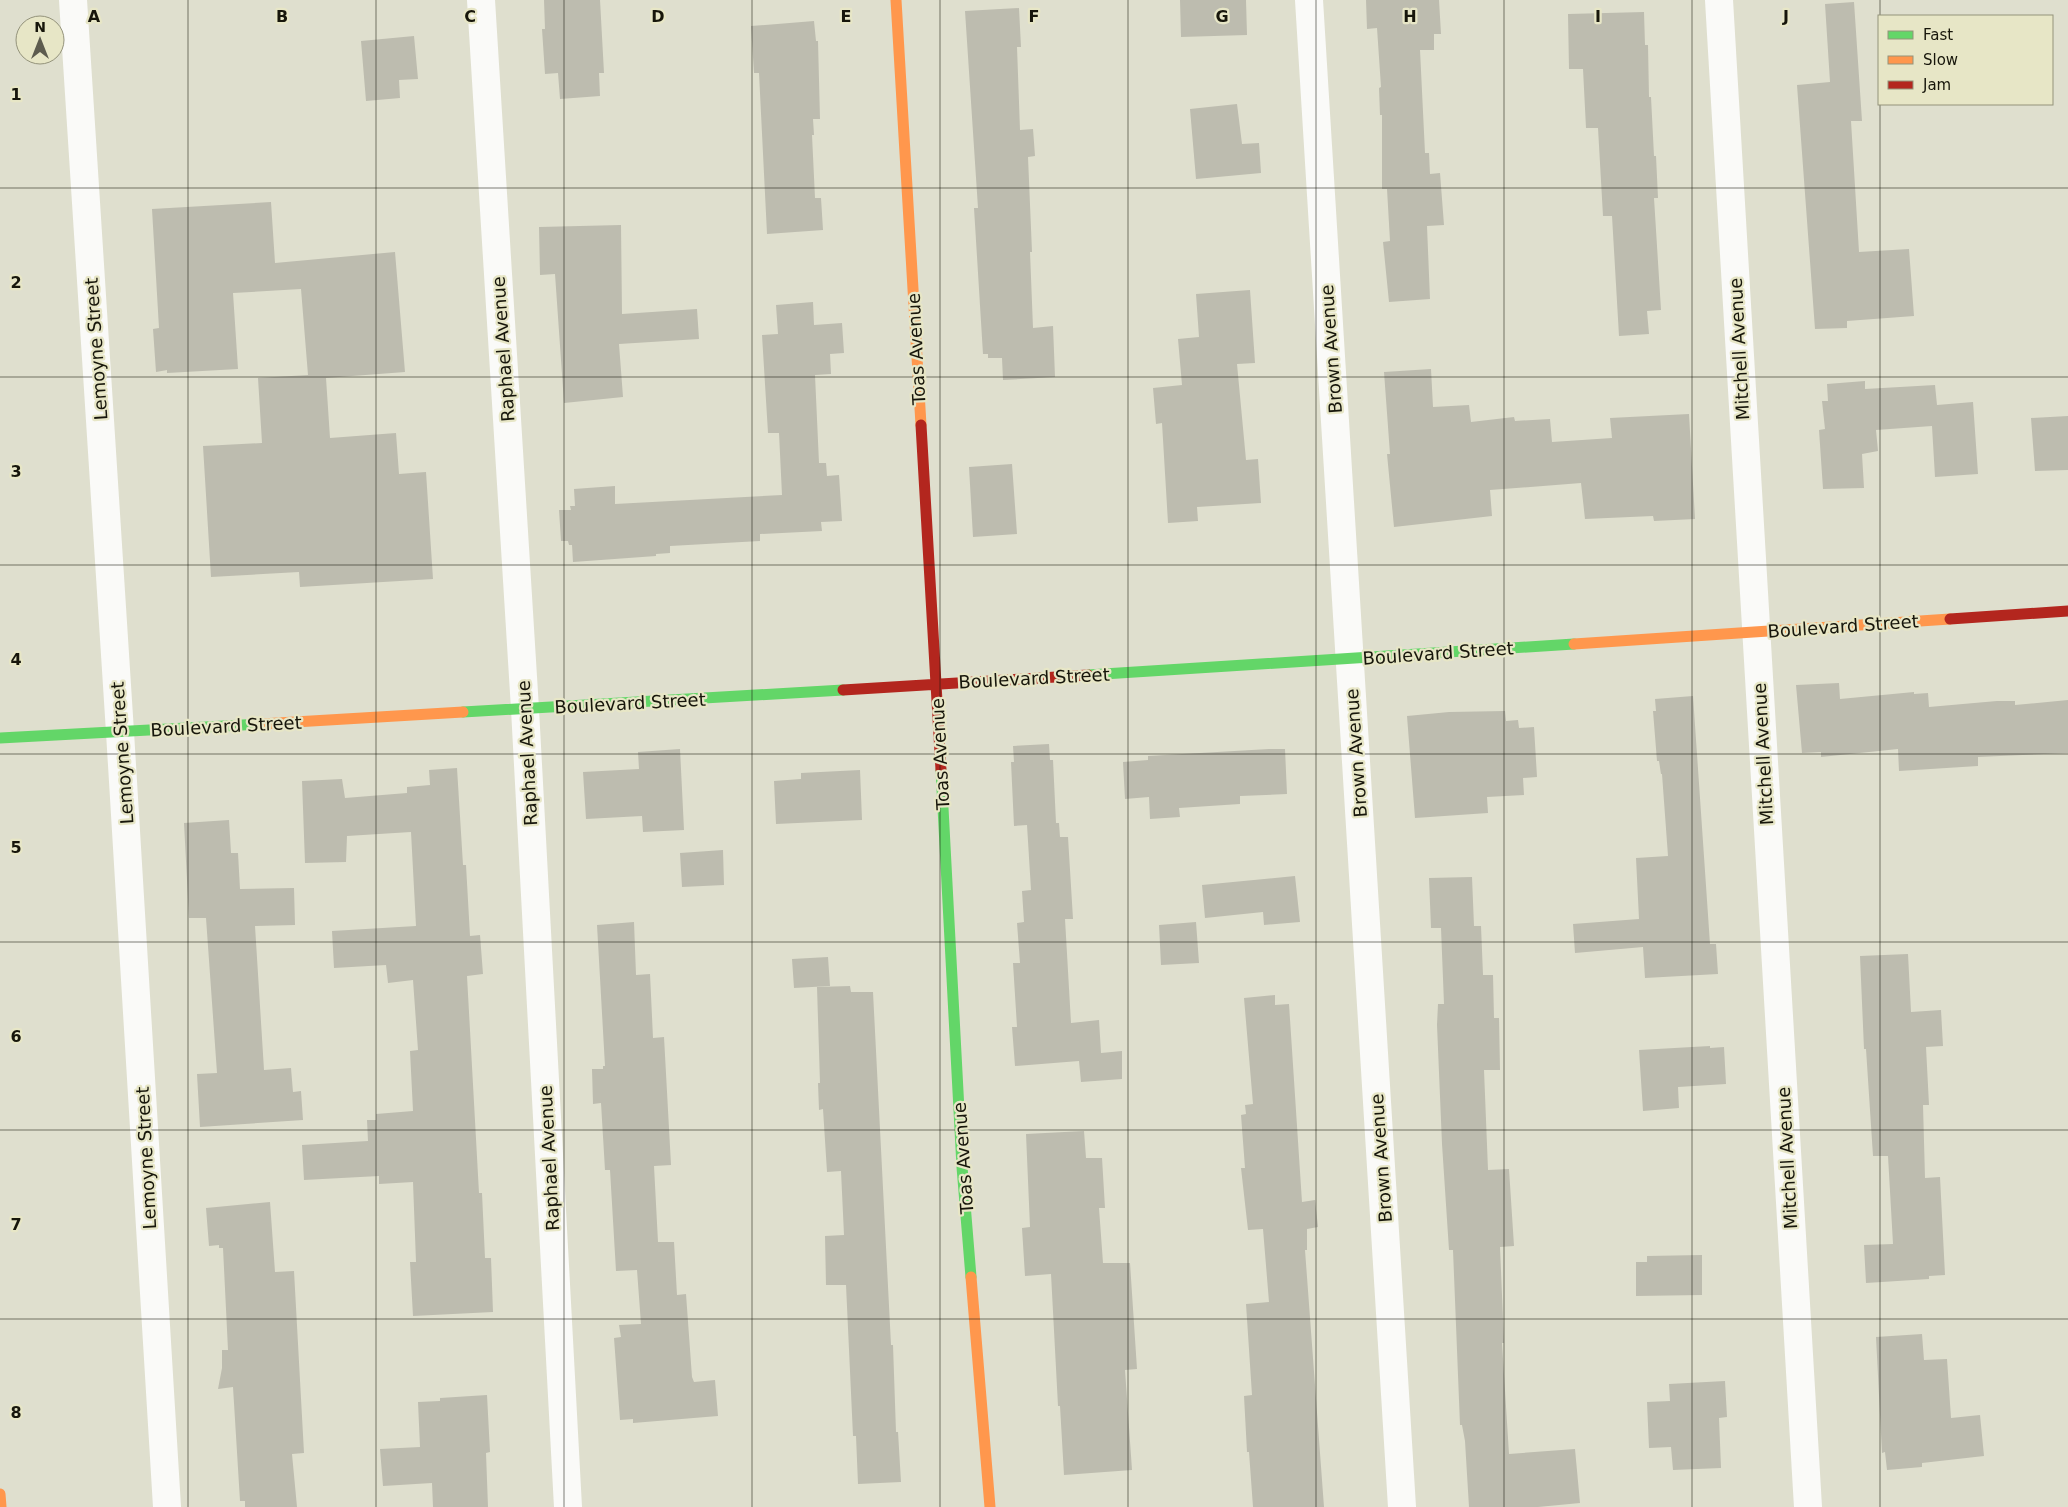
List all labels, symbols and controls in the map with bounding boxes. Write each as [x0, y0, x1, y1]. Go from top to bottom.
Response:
text: A [88, 7, 101, 26]
text: B [276, 7, 288, 26]
text: C [464, 7, 476, 26]
text: D [651, 7, 665, 26]
text: E [841, 7, 851, 26]
text: F [1029, 7, 1039, 26]
text: G [1215, 7, 1229, 26]
text: H [1403, 7, 1417, 26]
text: I [1595, 7, 1601, 26]
text: J [1782, 7, 1789, 26]
north arrow [15, 15, 65, 65]
legend [1878, 15, 2053, 105]
text: N [34, 19, 46, 35]
text: Fast [1923, 26, 1953, 44]
text: Slow [1923, 51, 1958, 69]
text: Jam [1922, 76, 1951, 94]
text: 1 [10, 85, 22, 104]
text: 2 [10, 273, 22, 292]
street label: Raphael Avenue [487, 276, 519, 422]
street label: Lemoyne Street [81, 277, 111, 421]
street label: Mitchell Avenue [1725, 277, 1753, 421]
street label: Brown Avenue [1316, 284, 1346, 414]
street label: Toas Avenue [903, 293, 929, 406]
text: 3 [10, 462, 22, 481]
street label: Boulevard Street [1767, 610, 1919, 642]
street label: Boulevard Street [1362, 637, 1514, 669]
text: 4 [10, 650, 22, 669]
street label: Boulevard Street [958, 664, 1110, 692]
street label: Raphael Avenue [513, 680, 541, 826]
street label: Lemoyne Street [107, 681, 137, 825]
street label: Mitchell Avenue [1749, 682, 1777, 826]
street label: Brown Avenue [1341, 688, 1371, 818]
street label: Boulevard Street [554, 689, 706, 717]
street label: Toas Avenue [927, 698, 953, 811]
street label: Boulevard Street [150, 712, 302, 740]
text: 5 [10, 838, 22, 857]
text: 6 [10, 1027, 22, 1046]
street label: Raphael Avenue [535, 1085, 563, 1231]
street label: Lemoyne Street [132, 1086, 160, 1230]
street label: Mitchell Avenue [1773, 1086, 1801, 1230]
street label: Brown Avenue [1366, 1093, 1396, 1223]
street label: Toas Avenue [949, 1101, 977, 1216]
text: 7 [10, 1215, 22, 1234]
text: 8 [10, 1403, 22, 1422]

